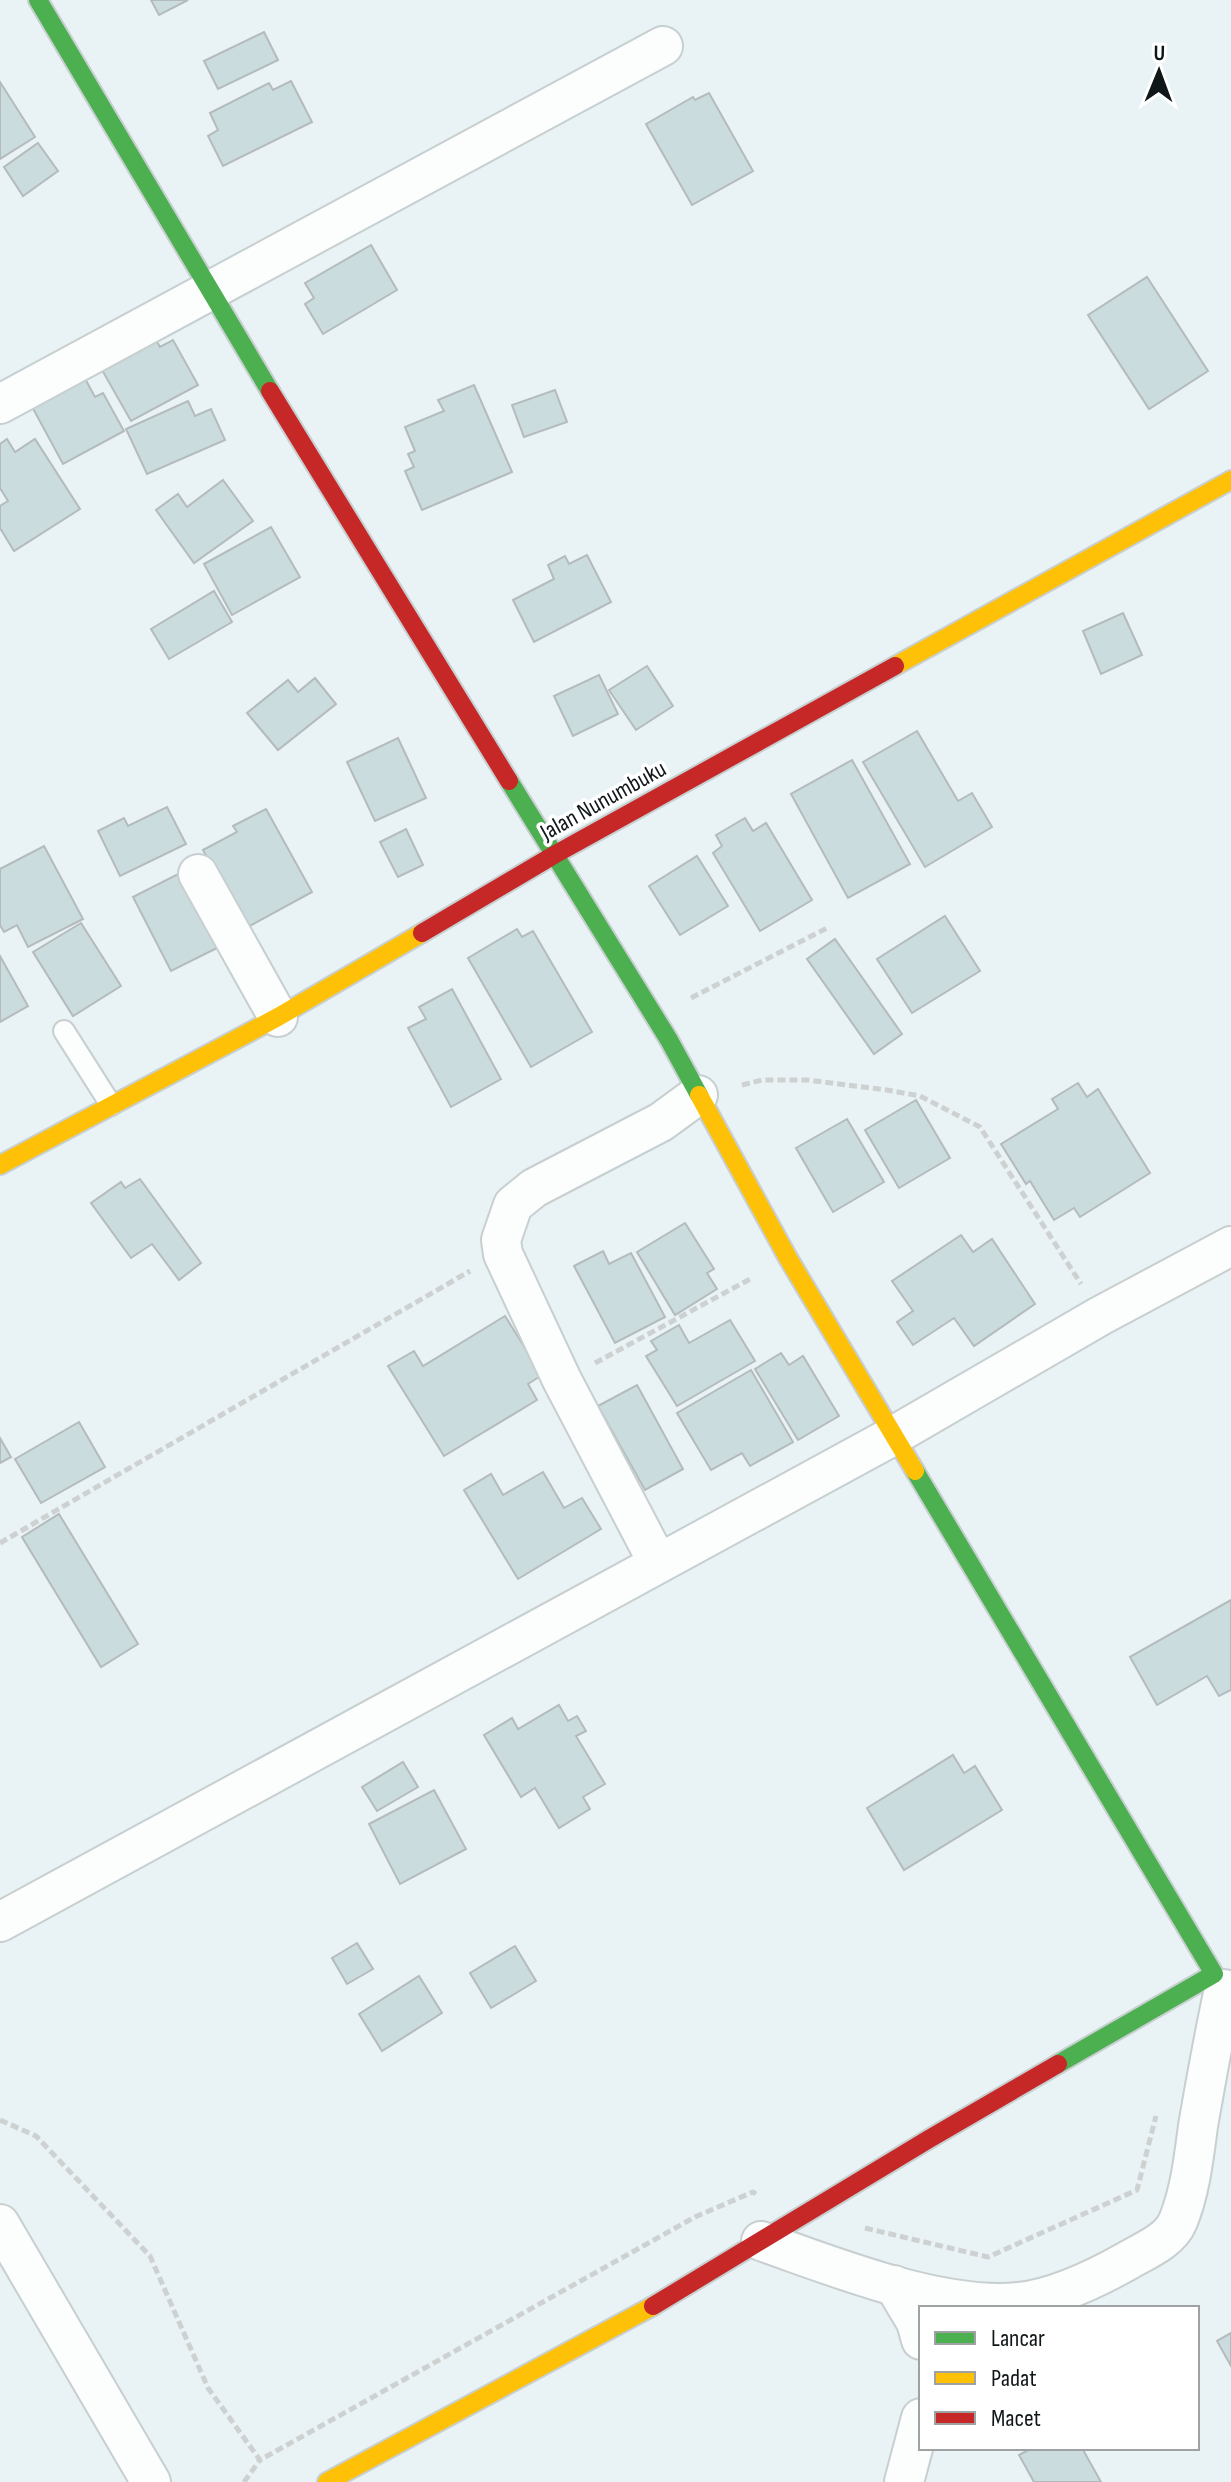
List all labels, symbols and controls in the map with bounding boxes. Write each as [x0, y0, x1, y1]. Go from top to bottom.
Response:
north arrow [1119, 32, 1199, 112]
text: U [1153, 40, 1165, 67]
street label: Jalan Nunumbuku [534, 754, 671, 847]
legend [919, 2306, 1199, 2450]
text: Lancar [991, 2324, 1045, 2353]
text: Padat [991, 2364, 1037, 2393]
text: Macet [991, 2404, 1041, 2433]

